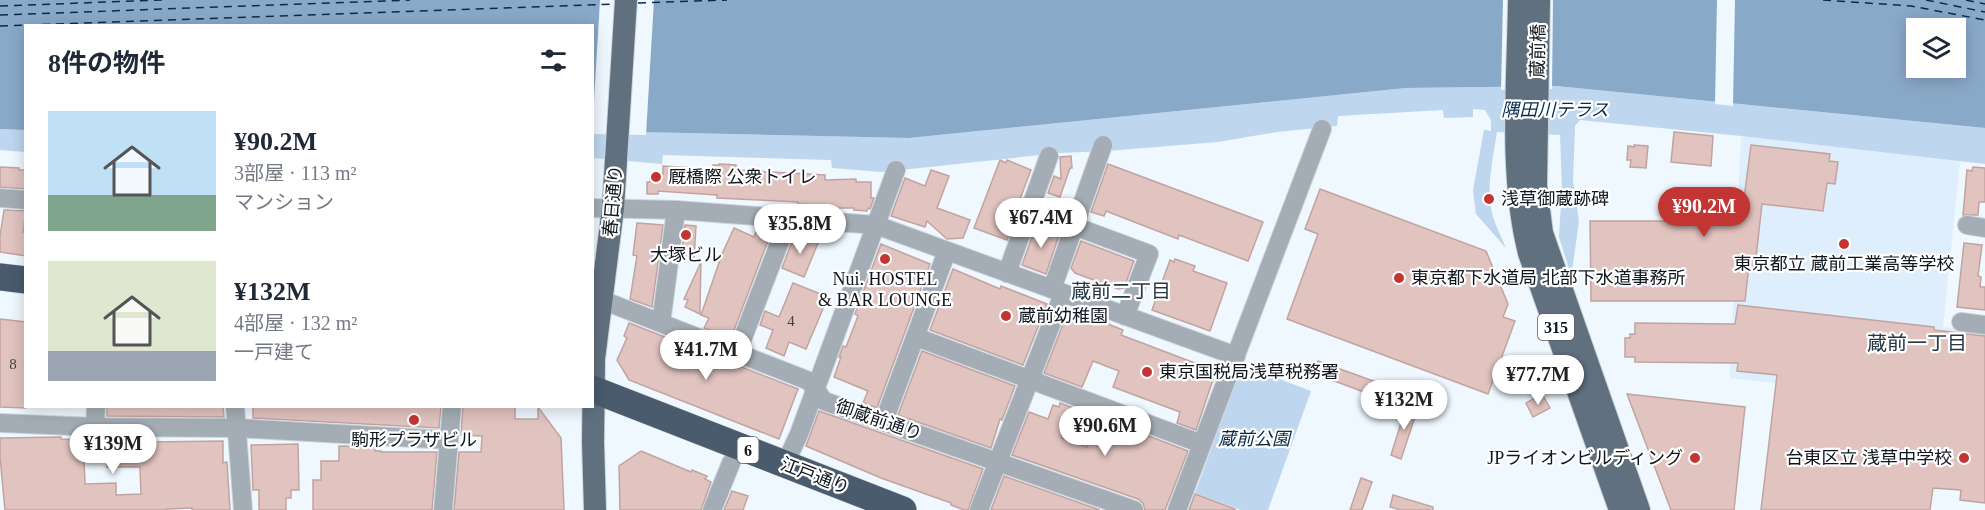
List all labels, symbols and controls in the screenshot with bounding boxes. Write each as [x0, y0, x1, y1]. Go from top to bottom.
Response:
map controls [1906, 18, 1966, 78]
button: layers [1906, 18, 1966, 78]
street label: 蔵前橋 [1528, 24, 1548, 78]
icon: filters [537, 44, 570, 77]
text: 8件の物件 [48, 49, 165, 78]
park label: 隅田川テラス [1501, 100, 1609, 120]
text: ¥90.2M [234, 127, 317, 156]
icon: home [96, 135, 168, 207]
text: 3部屋 · 113 m² [234, 162, 356, 184]
street label: 春日通り [600, 164, 626, 238]
place label: 厩橋際 公衆トイレ [668, 167, 817, 187]
marker: 厩橋際 公衆トイレ [649, 170, 663, 184]
pin: ¥90.2M [1655, 187, 1753, 238]
place label: 浅草御蔵跡碑 [1501, 189, 1609, 209]
text: マンション [234, 191, 334, 213]
marker: 浅草御蔵跡碑 [1482, 192, 1496, 206]
text: ¥90.2M [1672, 195, 1736, 217]
pin: ¥67.4M [992, 198, 1090, 249]
pin: ¥35.8M [751, 204, 849, 255]
text: ¥67.4M [1009, 206, 1073, 228]
text: ¥35.8M [768, 212, 832, 234]
marker: 大塚ビル [679, 228, 693, 242]
marker: 東京都立 蔵前工業高等学校 [1837, 237, 1851, 251]
place label: 大塚ビル [650, 245, 722, 265]
marker: Nui. HOSTEL & BAR LOUNGE [878, 252, 892, 266]
place label: 東京都立 蔵前工業高等学校 [1734, 254, 1954, 274]
place label: 東京都下水道局 北部下水道事務所 [1411, 268, 1686, 288]
place label: Nui. HOSTEL & BAR LOUNGE [818, 269, 952, 310]
marker: 東京都下水道局 北部下水道事務所 [1392, 271, 1406, 285]
text: ¥132M [234, 277, 311, 306]
district label: 蔵前二丁目 [1071, 280, 1171, 302]
icon: home [96, 285, 168, 357]
place label: 蔵前幼稚園 [1018, 306, 1108, 326]
marker: 蔵前幼稚園 [999, 309, 1013, 323]
text: 4部屋 · 132 m² [234, 312, 357, 334]
house number: 4 [787, 313, 795, 329]
road number: 315 [1538, 314, 1574, 340]
pin: ¥41.7M [657, 330, 755, 381]
district label: 蔵前一丁目 [1867, 332, 1967, 354]
text: ¥41.7M [674, 338, 738, 360]
text: 一戸建て [234, 341, 314, 363]
pin: ¥77.7M [1489, 355, 1587, 406]
house number: 8 [9, 356, 17, 372]
place label: 東京国税局浅草税務署 [1159, 362, 1339, 382]
text: ¥77.7M [1506, 363, 1570, 385]
marker: 東京国税局浅草税務署 [1140, 365, 1154, 379]
pin: ¥132M [1362, 380, 1446, 431]
text: ¥132M [1375, 388, 1433, 410]
street label: 御蔵前通り [833, 396, 925, 444]
pin: ¥90.6M [1056, 406, 1154, 457]
marker: 駒形プラザビル [407, 413, 421, 427]
text: ¥90.6M [1073, 414, 1137, 436]
pin: ¥139M [71, 424, 155, 475]
park label: 蔵前公園 [1218, 429, 1293, 449]
place label: 駒形プラザビル [351, 430, 477, 450]
text: ¥139M [84, 432, 142, 454]
road number: 6 [738, 437, 758, 463]
place label: JPライオンビルディング [1487, 448, 1683, 468]
place label: 台東区立 浅草中学校 [1786, 448, 1952, 468]
marker: JPライオンビルディング [1688, 451, 1702, 465]
marker: 台東区立 浅草中学校 [1957, 451, 1971, 465]
street label: 江戸通り [778, 454, 852, 498]

